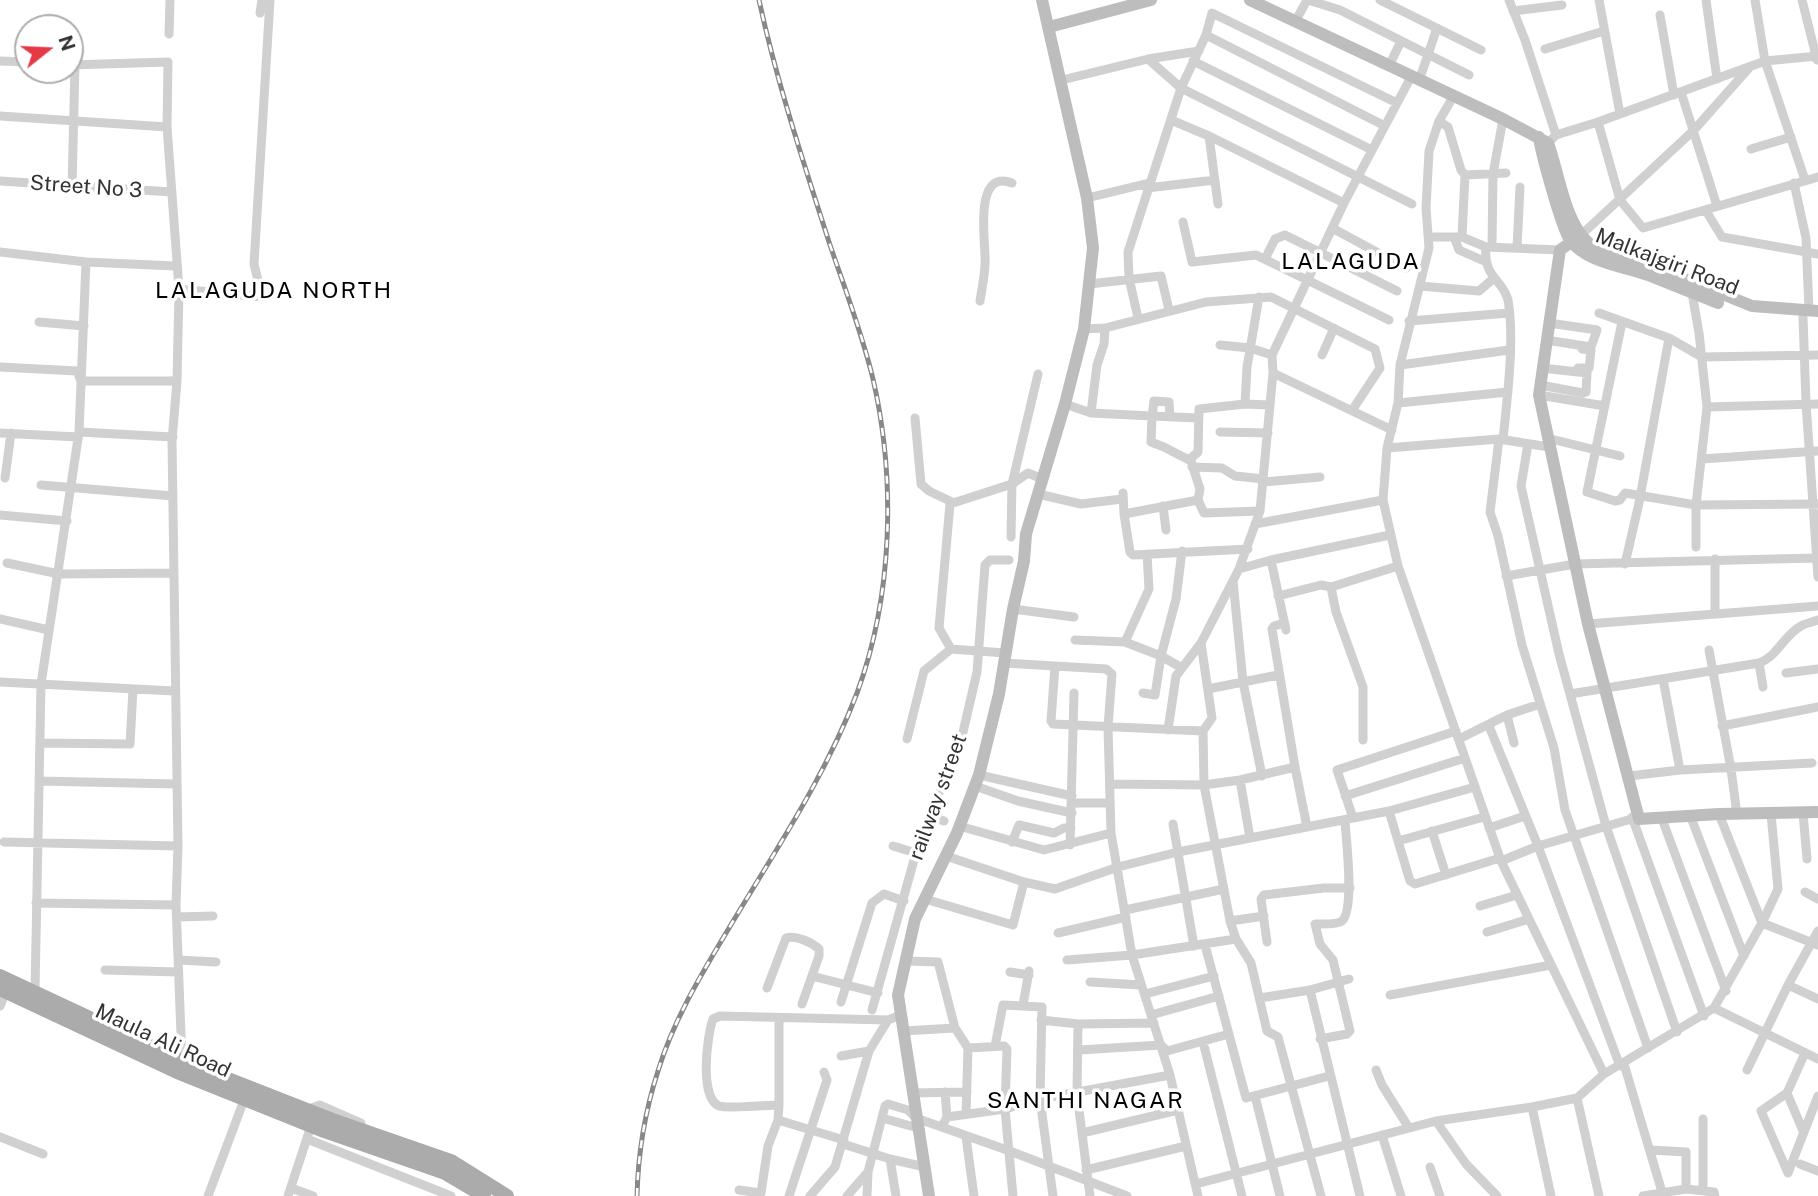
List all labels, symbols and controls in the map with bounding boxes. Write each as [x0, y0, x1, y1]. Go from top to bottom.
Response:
north arrow [14, 14, 84, 84]
text: N [54, 33, 80, 54]
street label: Street No 3 [29, 171, 143, 203]
street label: Malkajgiri Road [1592, 223, 1742, 301]
district label: LALAGUDA [1282, 248, 1420, 276]
district label: LALAGUDA NORTH [157, 277, 391, 305]
street label: railway street [903, 730, 973, 864]
street label: Maula Ali Road [91, 999, 235, 1083]
district label: SANTHI NAGAR [989, 1087, 1183, 1115]

